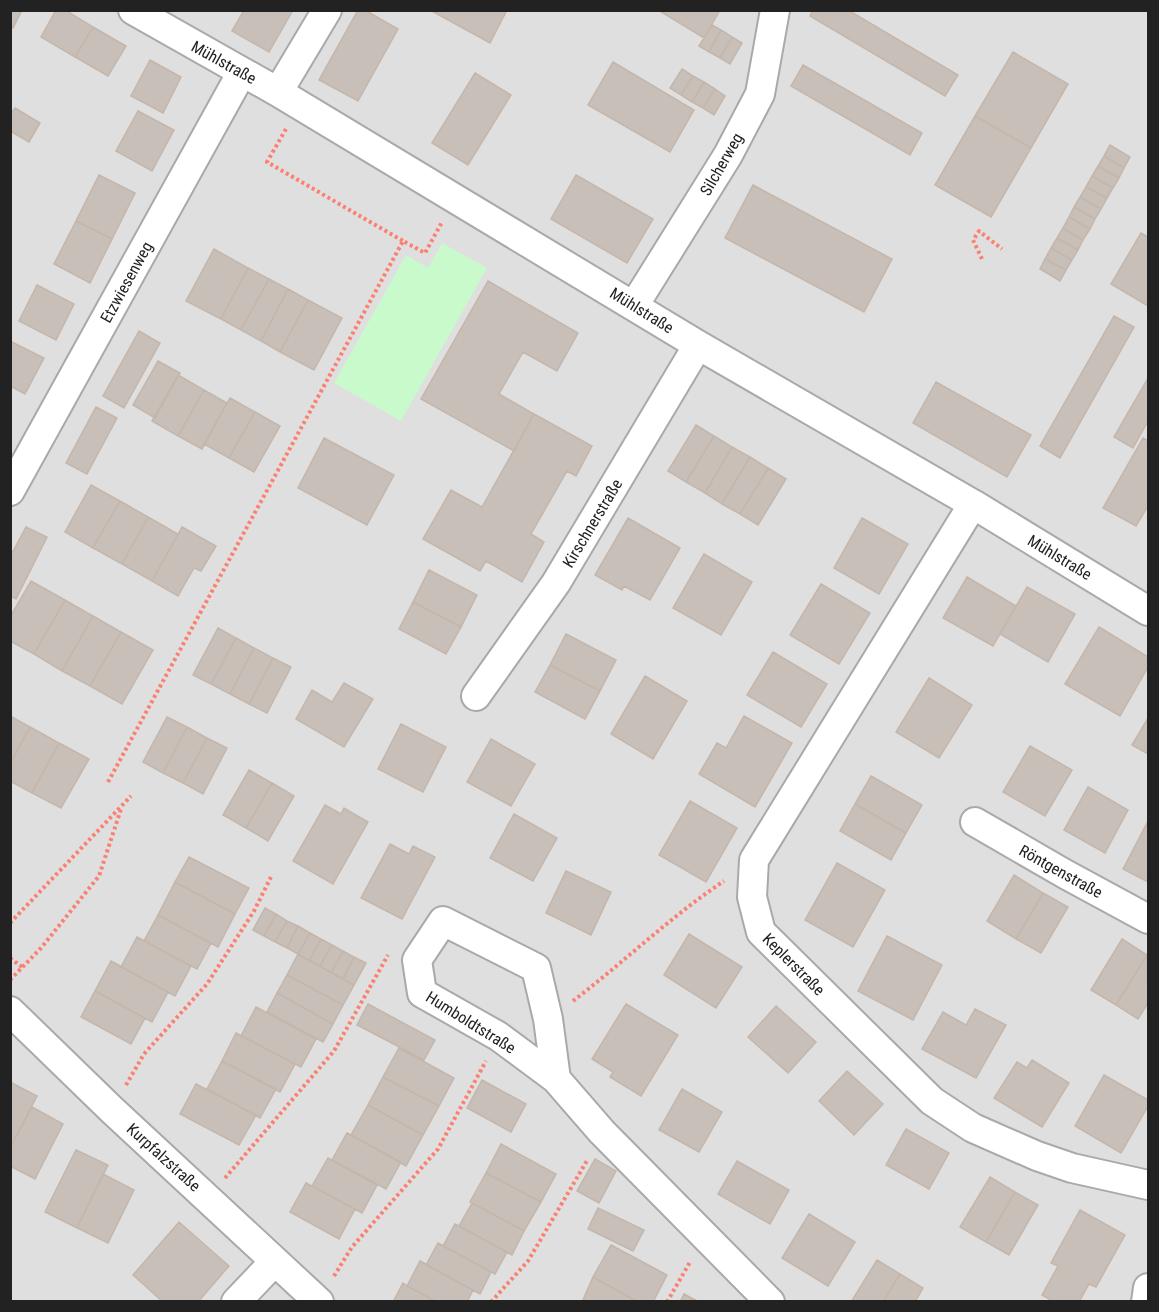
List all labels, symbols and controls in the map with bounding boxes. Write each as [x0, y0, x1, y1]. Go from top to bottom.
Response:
street label: Mühlstraße [188, 37, 260, 88]
street label: Silcherweg [696, 130, 747, 199]
street label: Etzwiesenweg [96, 238, 156, 326]
street label: Mühlstraße [606, 283, 677, 337]
street label: Kirschnerstraße [559, 476, 626, 571]
street label: Mühlstraße [1024, 531, 1095, 584]
street label: Röntgenstraße [1016, 841, 1106, 902]
street label: Keplerstraße [759, 929, 829, 999]
street label: Humboldtstraße [422, 987, 519, 1058]
street label: Kurpfalzstraße [123, 1119, 204, 1195]

